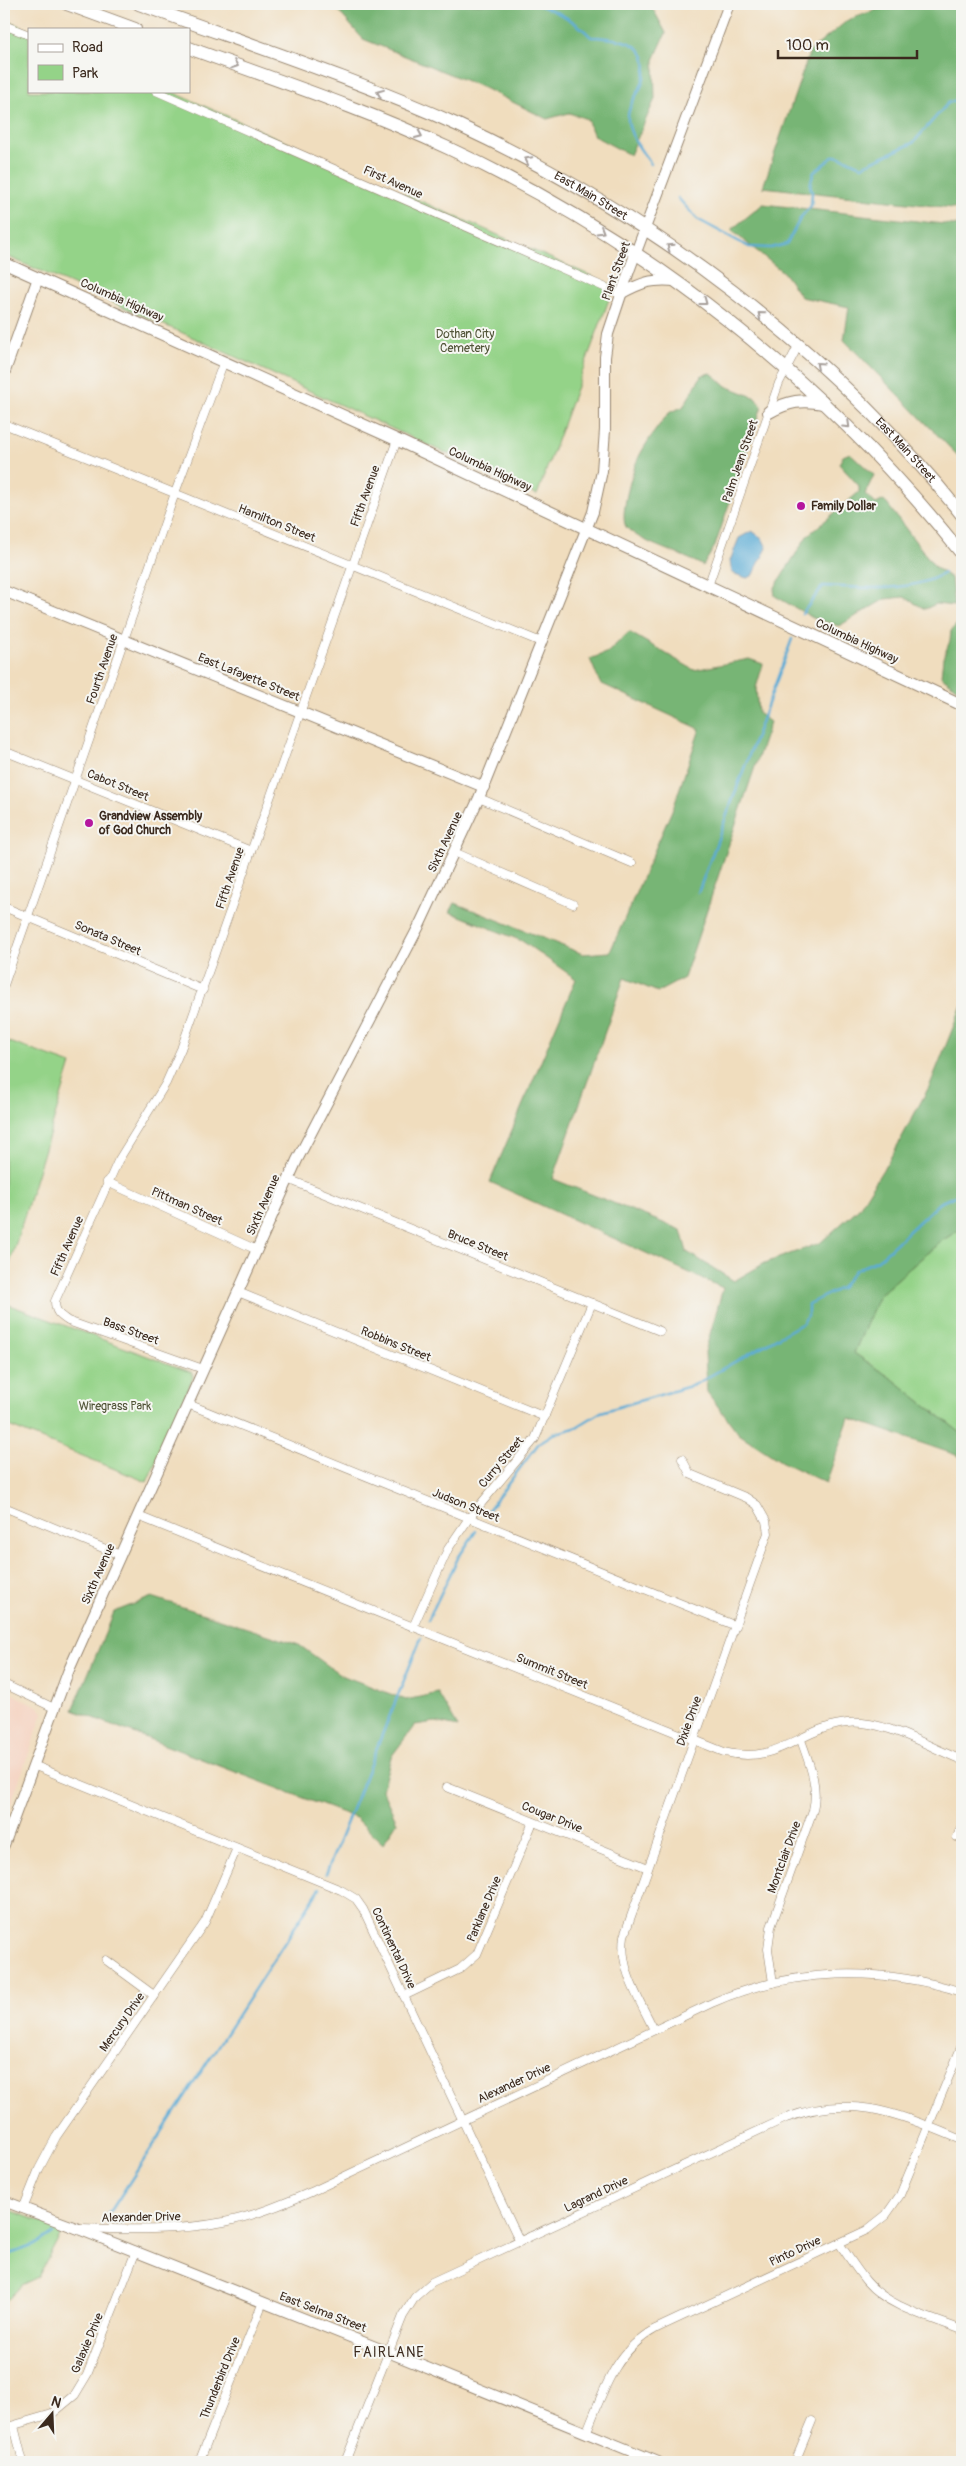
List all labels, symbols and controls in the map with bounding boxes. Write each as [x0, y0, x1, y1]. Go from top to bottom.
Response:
legend [28, 28, 190, 92]
scale bar [778, 28, 917, 60]
text: 100 m [786, 36, 829, 55]
text: Road [72, 38, 103, 57]
one-way arrow [230, 59, 238, 69]
text: Park [72, 64, 99, 83]
one-way arrow [376, 88, 385, 99]
one-way arrow [414, 129, 423, 140]
one-way arrow [524, 157, 533, 167]
street label: First Avenue [361, 163, 425, 202]
street label: East Main Street [551, 169, 630, 224]
one-way arrow [595, 225, 604, 235]
street label: Plant Street [599, 240, 634, 303]
one-way arrow [667, 244, 676, 253]
street label: Columbia Highway [78, 275, 166, 326]
one-way arrow [698, 296, 708, 305]
one-way arrow [758, 313, 767, 321]
park label: Dothan City Cemetery [436, 327, 494, 356]
one-way arrow [815, 362, 824, 371]
street label: East Main Street [872, 415, 939, 486]
street label: Palm Jean Street [719, 418, 762, 505]
one-way arrow [841, 419, 850, 428]
street label: Columbia Highway [446, 444, 534, 495]
street label: Fifth Avenue [347, 463, 384, 529]
place label: Family Dollar [811, 499, 877, 514]
marker: Family Dollar [795, 500, 807, 512]
street label: Hamilton Street [236, 501, 318, 546]
street label: Columbia Highway [813, 616, 901, 667]
street label: Fourth Avenue [83, 632, 122, 706]
street label: East Lafayette Street [196, 650, 302, 705]
street label: Cabot Street [85, 766, 151, 805]
place label: Grandview Assembly of God Church [98, 809, 203, 838]
street label: Sixth Avenue [425, 809, 466, 875]
marker: Grandview Assembly of God Church [83, 817, 95, 829]
street label: Fifth Avenue [213, 845, 248, 911]
street label: Sonata Street [72, 918, 144, 959]
street label: Sixth Avenue [243, 1172, 284, 1238]
street label: Pittman Street [149, 1184, 225, 1229]
street label: Fifth Avenue [48, 1214, 87, 1279]
street label: Bruce Street [445, 1226, 511, 1265]
street label: Bass Street [101, 1314, 161, 1349]
street label: Robbins Street [359, 1324, 433, 1365]
park label: Wiregrass Park [79, 1399, 151, 1414]
street label: Curry Street [476, 1434, 527, 1491]
street label: Judson Street [430, 1485, 502, 1526]
street label: Sixth Avenue [78, 1541, 119, 1607]
street label: Summit Street [514, 1650, 590, 1693]
street label: Dixie Drive [674, 1694, 705, 1748]
street label: Cougar Drive [519, 1799, 584, 1836]
street label: Montclair Drive [764, 1819, 804, 1895]
street label: Parklane Drive [464, 1874, 505, 1944]
street label: Continental Drive [368, 1905, 419, 1991]
street label: Mercury Drive [97, 1990, 148, 2055]
street label: Alexander Drive [475, 2060, 553, 2107]
street label: Lagrand Drive [562, 2173, 631, 2216]
street label: Alexander Drive [101, 2209, 181, 2226]
street label: Pinto Drive [767, 2233, 823, 2270]
street label: East Selma Street [277, 2289, 368, 2336]
street label: Galaxie Drive [68, 2311, 107, 2376]
street label: Thunderbird Drive [197, 2335, 244, 2422]
district label: FAIRLANE [353, 2344, 425, 2361]
north arrow [28, 2388, 78, 2438]
text: N [49, 2393, 63, 2412]

